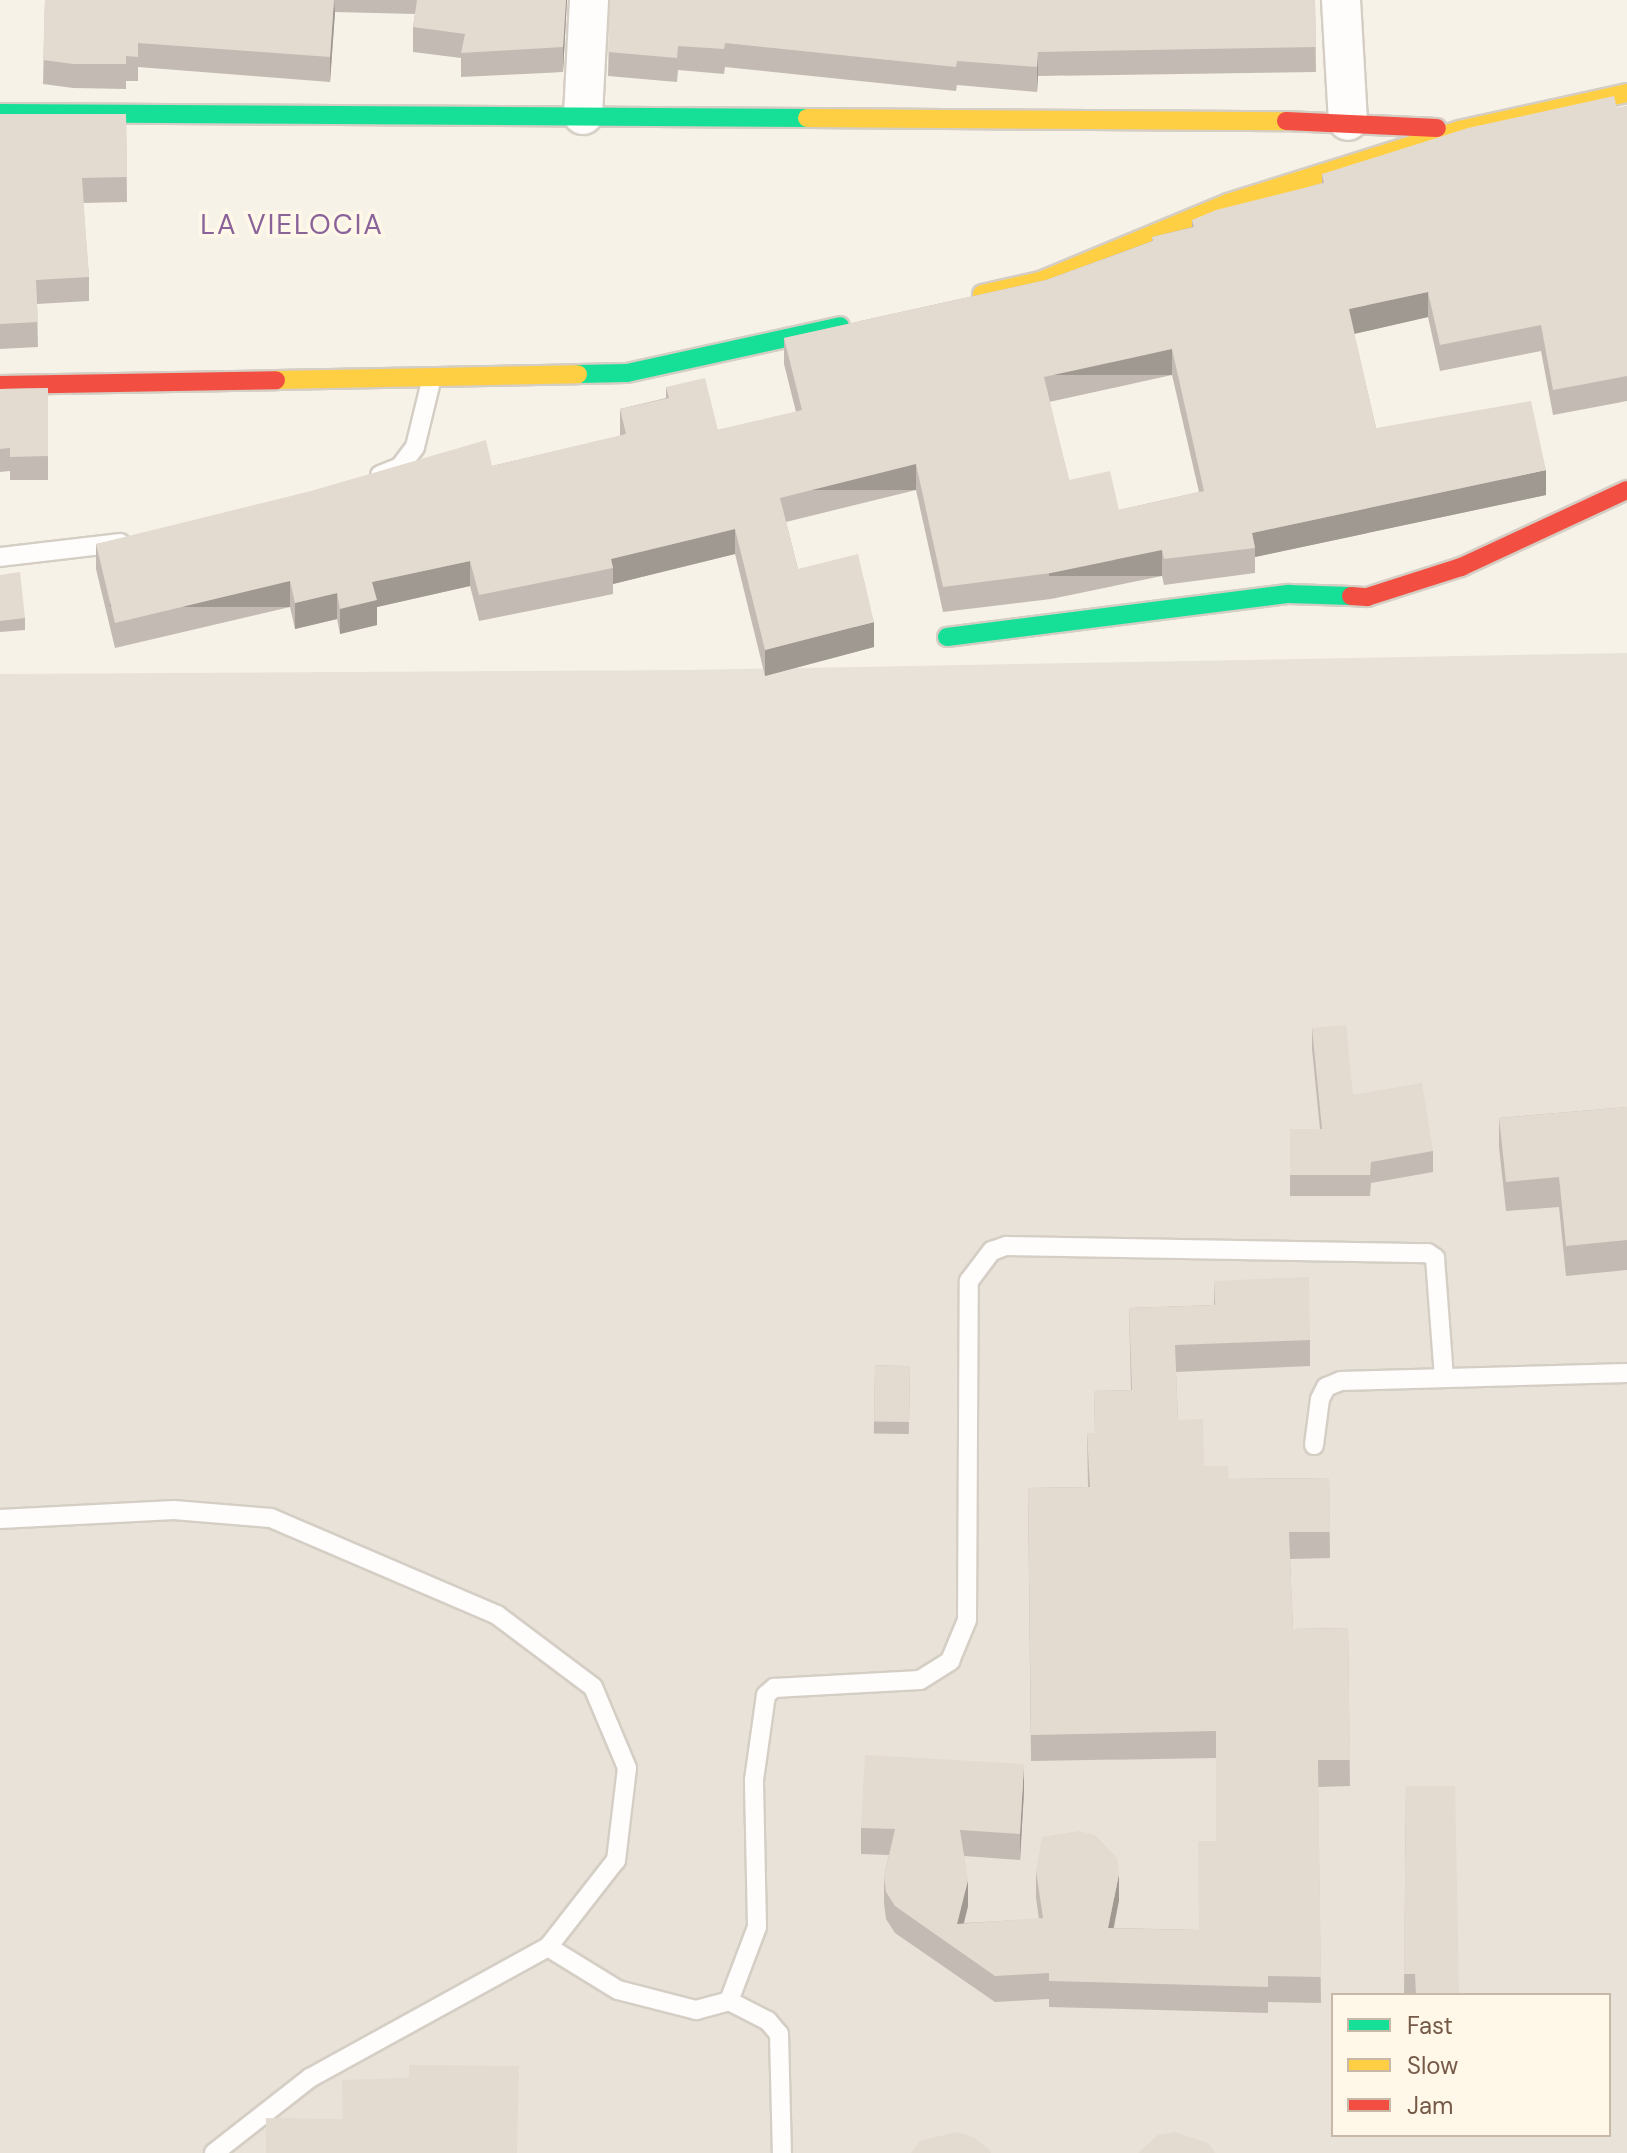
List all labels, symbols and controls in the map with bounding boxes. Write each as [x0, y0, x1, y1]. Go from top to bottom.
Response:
district label: LA VIELOCIA [200, 208, 384, 242]
legend [1331, 1993, 1611, 2137]
text: Fast [1407, 2010, 1453, 2041]
text: Slow [1407, 2050, 1458, 2081]
text: Jam [1407, 2090, 1453, 2121]

